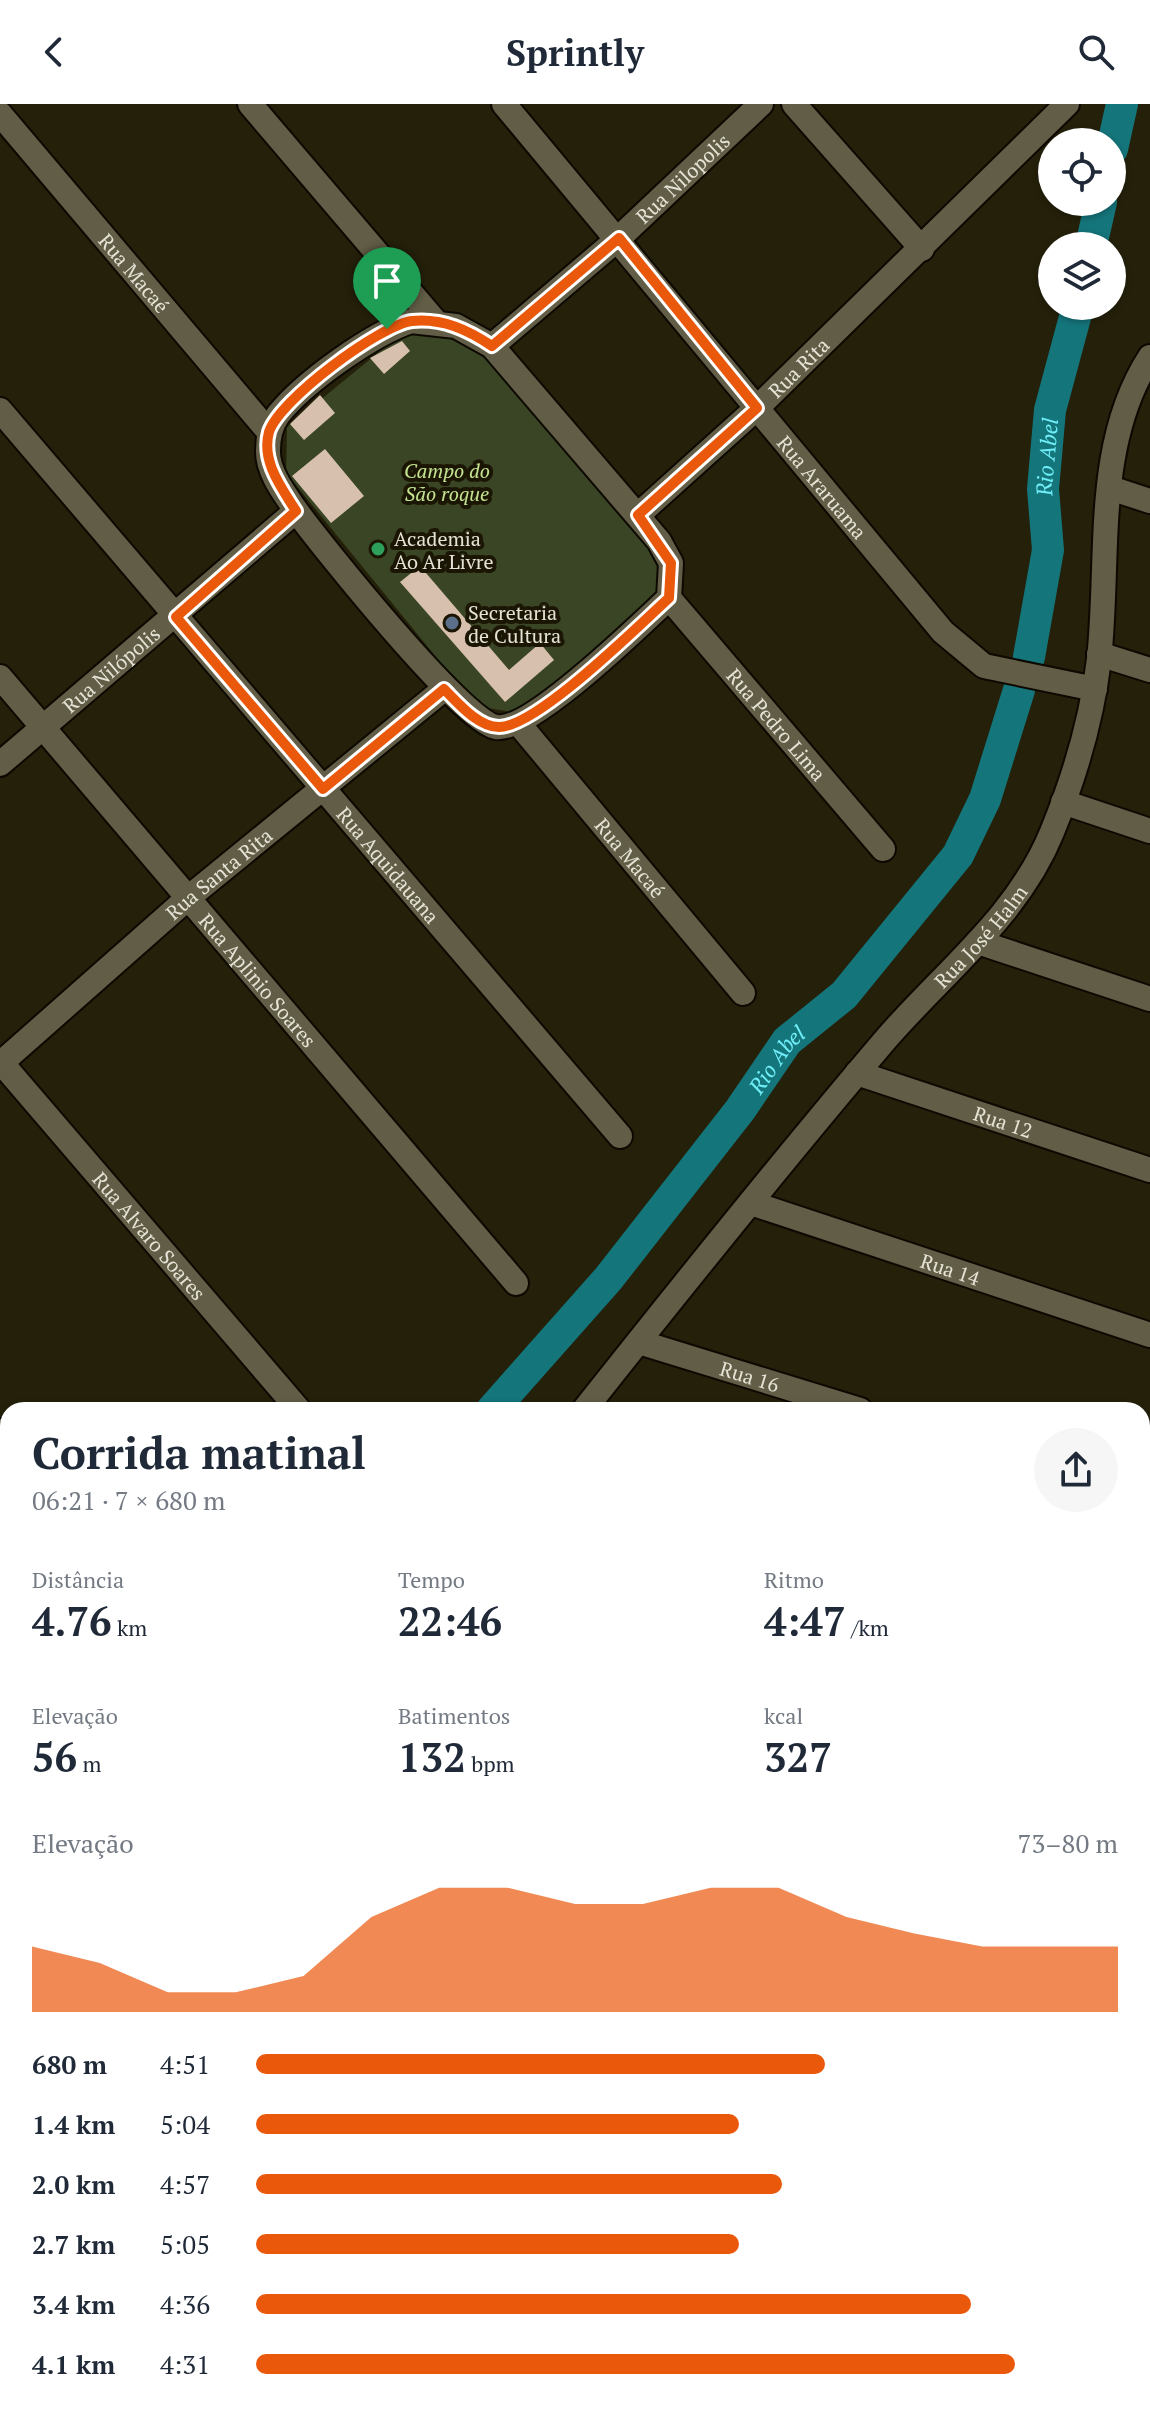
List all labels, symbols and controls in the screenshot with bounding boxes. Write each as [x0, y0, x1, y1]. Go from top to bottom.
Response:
text: Sprintly [506, 29, 644, 76]
icon: back [32, 30, 76, 74]
icon: search [1074, 30, 1118, 74]
street label: Rua Nilopolis [630, 127, 735, 229]
map controls [1038, 128, 1126, 320]
button: locate [1038, 128, 1126, 216]
street label: Rua Macaé [93, 227, 176, 318]
button: layers [1038, 232, 1126, 320]
pin [353, 247, 421, 329]
icon: arrive [365, 259, 409, 303]
street label: Rua Rita [762, 331, 835, 403]
water label: Rio Abel [1028, 417, 1064, 498]
street label: Rua Araruama [771, 429, 873, 544]
park label: Campo do São roque [404, 457, 490, 507]
place label: Academia Ao Ar Livre [394, 525, 494, 575]
marker: Academia Ao Ar Livre [369, 540, 387, 558]
place label: Secretaria de Cultura [468, 599, 561, 649]
marker: Secretaria de Cultura [443, 614, 461, 632]
street label: Rua Nilópolis [57, 620, 165, 718]
street label: Rua Pedro Lima [721, 662, 832, 786]
street label: Rua Aquidauana [331, 801, 446, 929]
street label: Rua Macaé [589, 812, 671, 903]
street label: Rua Santa Rita [159, 821, 278, 925]
street label: Rua José Halm [928, 879, 1033, 994]
street label: Rua Aplinio Soares [193, 907, 323, 1053]
water label: Rio Abel [741, 1018, 810, 1100]
street label: Rua 12 [970, 1099, 1036, 1144]
street label: Rua Alvaro Soares [87, 1166, 212, 1305]
street label: Rua 14 [917, 1247, 984, 1291]
street label: Rua 16 [717, 1354, 783, 1398]
text: Corrida matinal [32, 1423, 366, 1482]
button: share [1034, 1428, 1118, 1512]
text: 06:21 · 7 × 680 m [32, 1483, 226, 1517]
text: Distância [32, 1565, 124, 1594]
text: Tempo [398, 1565, 465, 1594]
text: Ritmo [764, 1565, 824, 1594]
text: 4.76 [32, 1594, 112, 1647]
text: 22:46 [398, 1594, 502, 1647]
text: 4:47 [764, 1594, 846, 1647]
text: km [112, 1613, 147, 1642]
text: /km [846, 1613, 889, 1642]
text: Elevação [32, 1701, 118, 1730]
text: Batimentos [398, 1701, 510, 1730]
text: kcal [764, 1701, 803, 1730]
text: 56 [32, 1730, 77, 1783]
text: 132 [398, 1730, 466, 1783]
text: 327 [764, 1730, 832, 1783]
text: m [77, 1749, 102, 1778]
text: bpm [466, 1749, 515, 1778]
text: Elevação [32, 1826, 134, 1860]
text: 73–80 m [1018, 1826, 1118, 1860]
text: 680 m [32, 2047, 107, 2081]
text: 4:51 [160, 2047, 210, 2081]
text: 1.4 km [32, 2107, 115, 2141]
text: 5:04 [160, 2107, 210, 2141]
text: 2.0 km [32, 2167, 115, 2201]
text: 4:57 [160, 2167, 210, 2201]
text: 2.7 km [32, 2227, 115, 2261]
text: 5:05 [160, 2227, 210, 2261]
text: 3.4 km [32, 2287, 115, 2321]
text: 4:36 [160, 2287, 210, 2321]
text: 4.1 km [32, 2347, 115, 2381]
text: 4:31 [160, 2347, 210, 2381]

